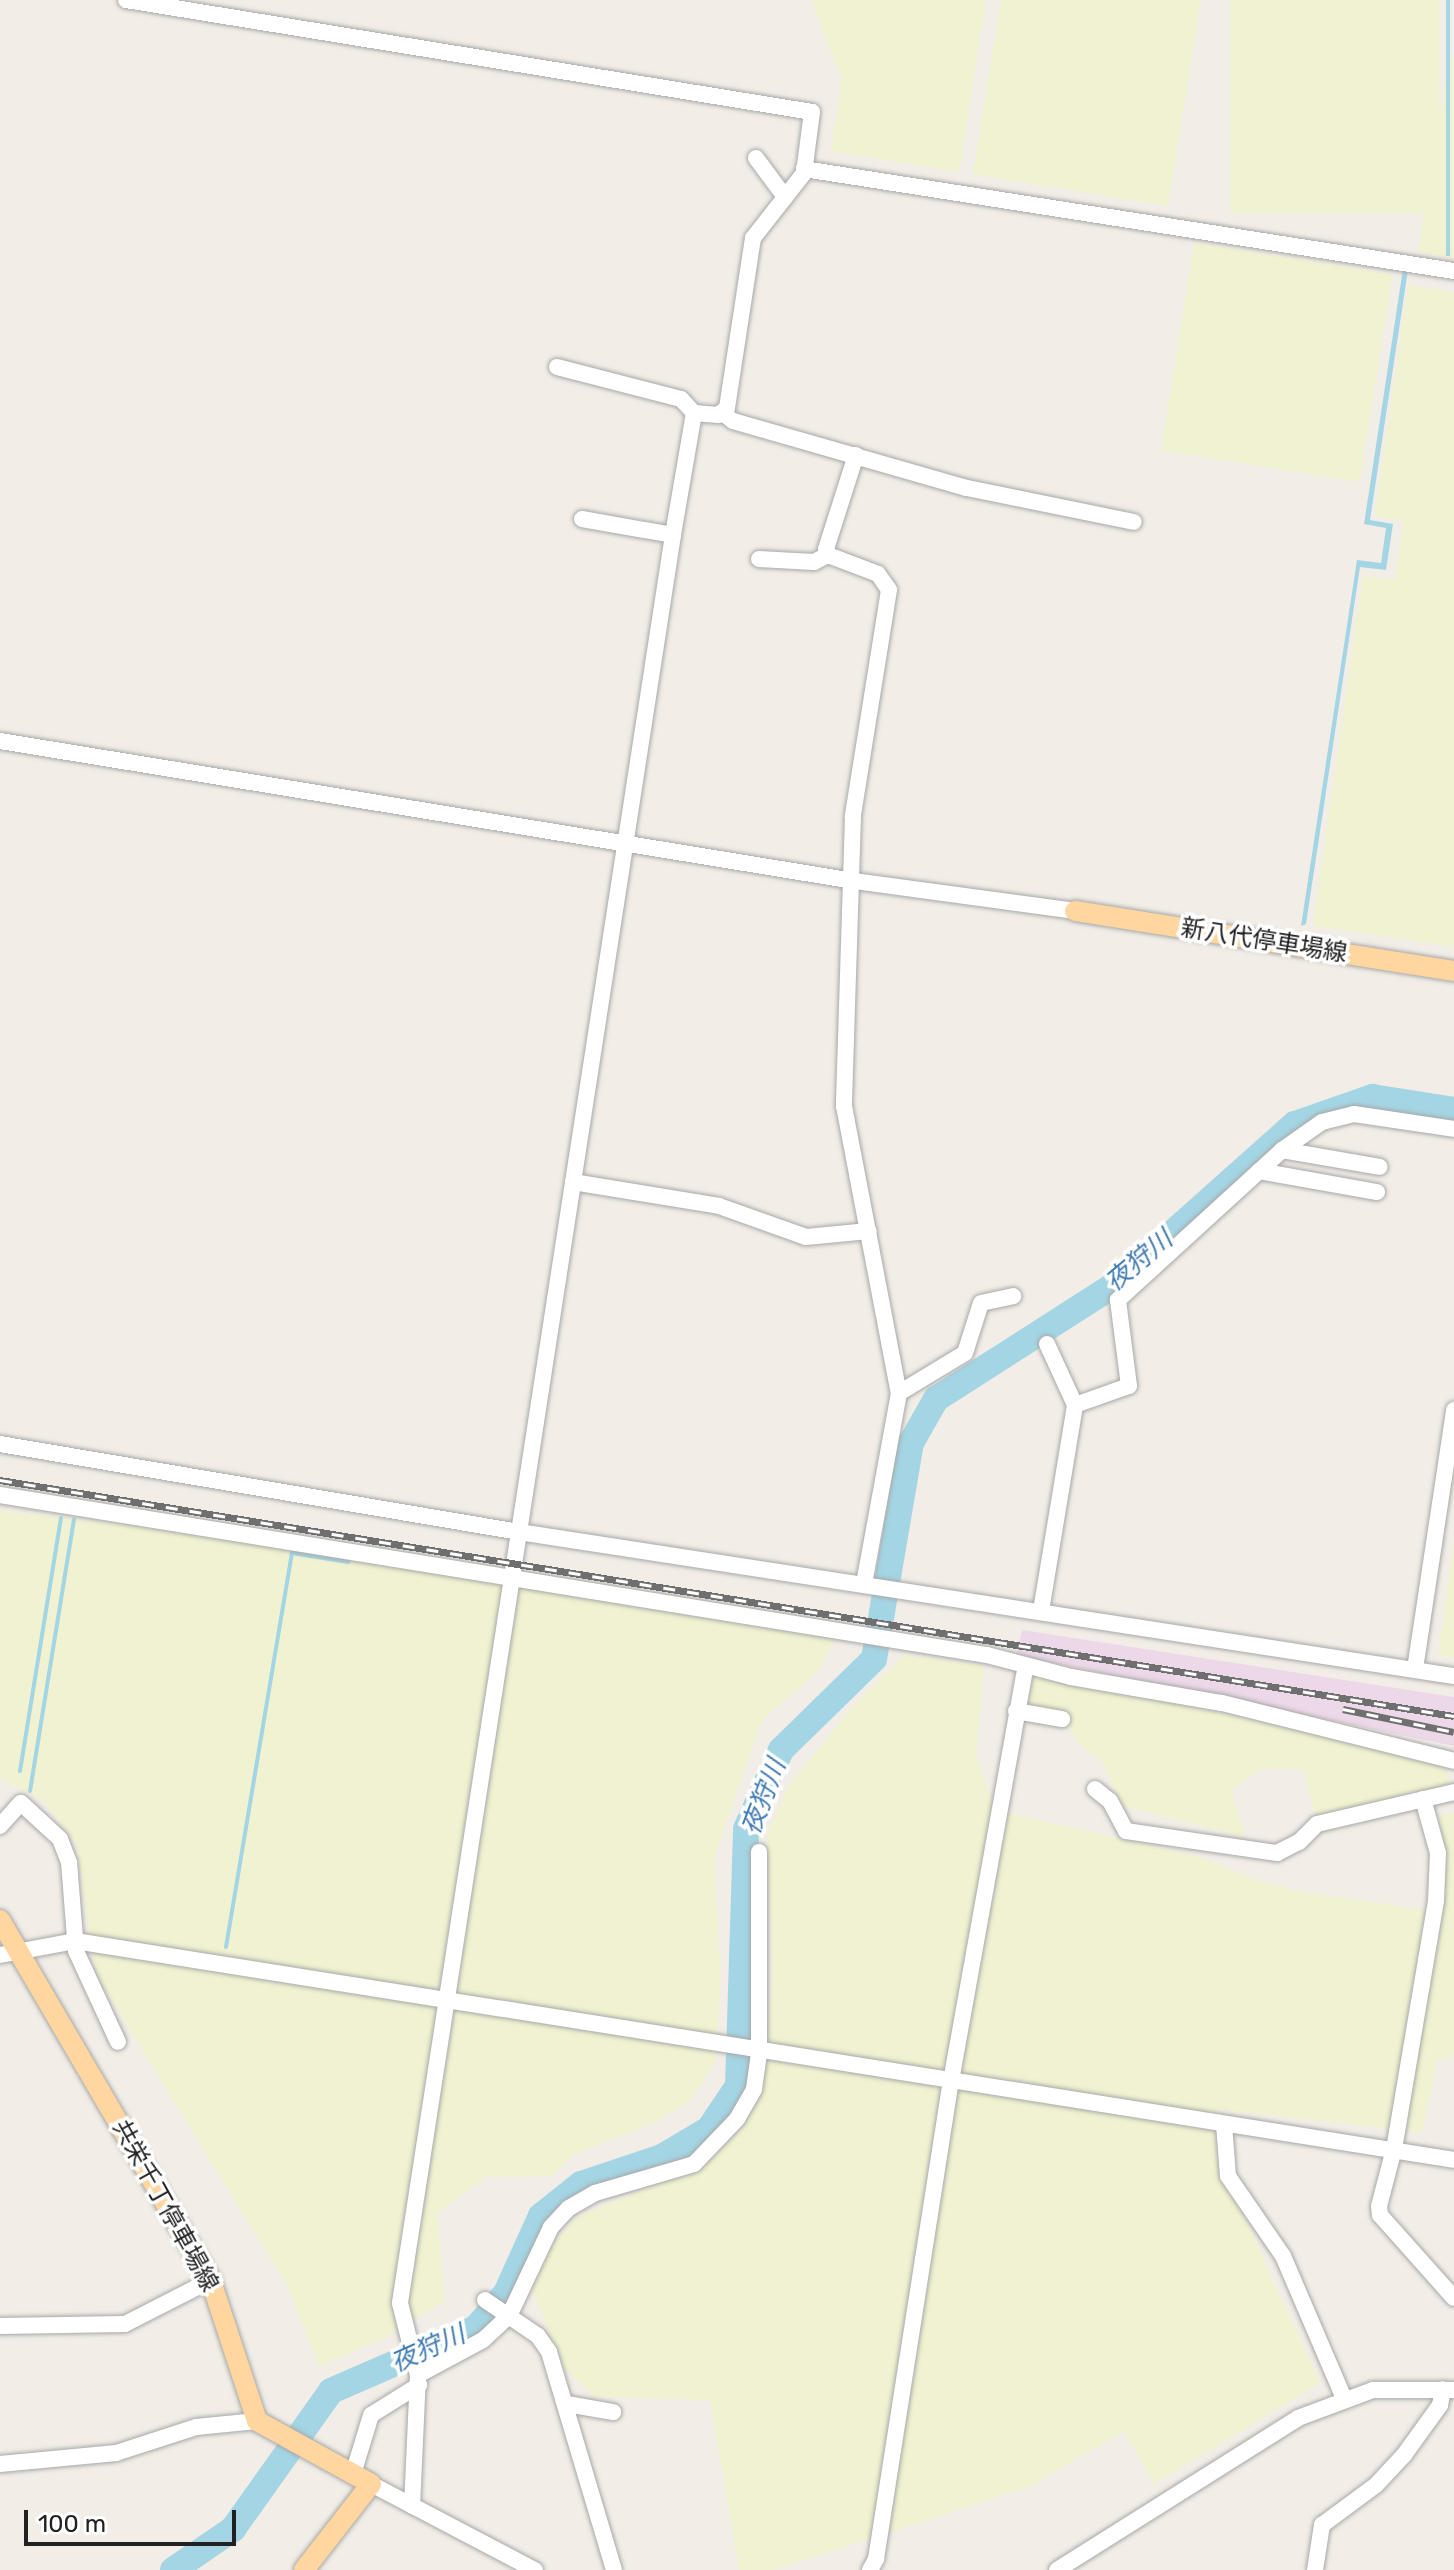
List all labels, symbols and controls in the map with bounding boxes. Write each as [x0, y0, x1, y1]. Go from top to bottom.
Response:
street label: 新八代停車場線 [1179, 914, 1349, 968]
water label: 夜狩川 [1099, 1224, 1179, 1298]
water label: 夜狩川 [735, 1755, 793, 1839]
street label: 共栄千丁停車場線 [106, 2115, 224, 2297]
water label: 夜狩川 [386, 2319, 470, 2379]
scale bar [28, 2494, 240, 2544]
text: 100 m [38, 2510, 106, 2538]

